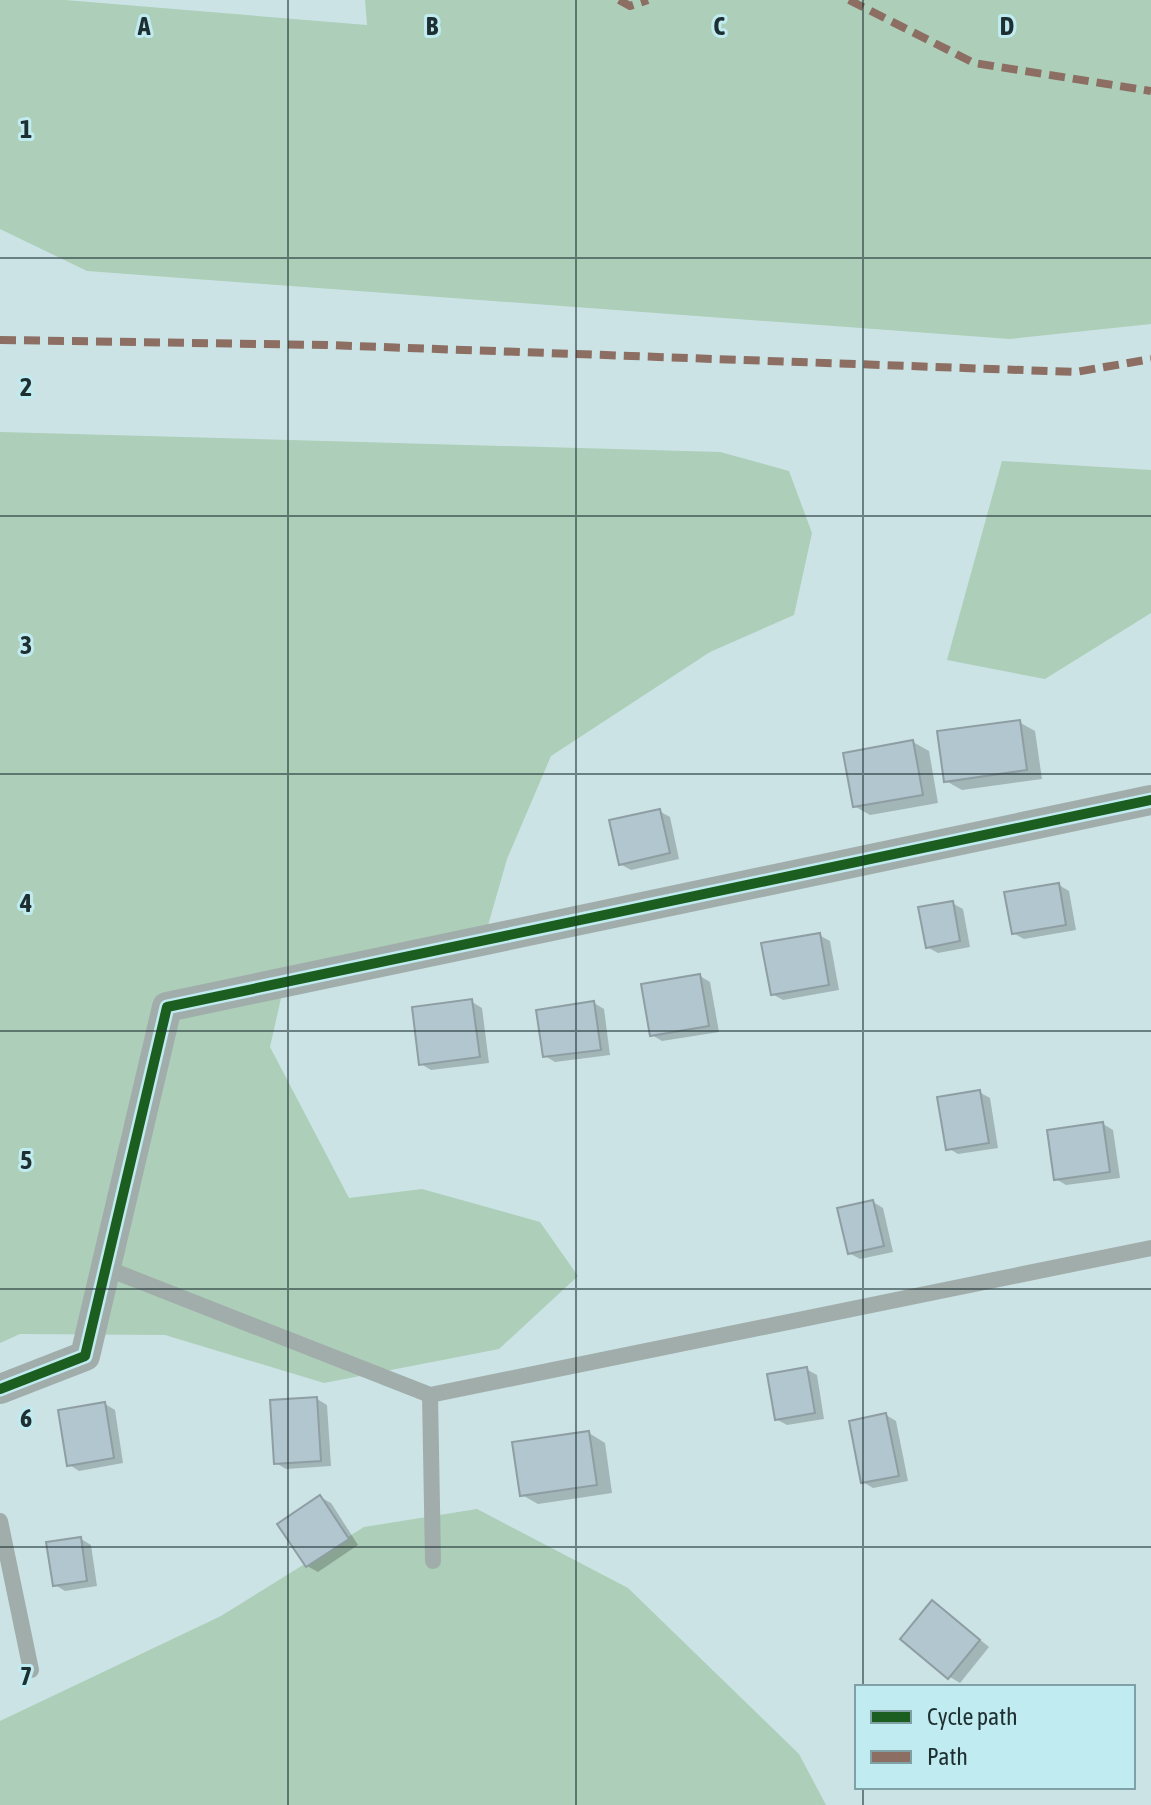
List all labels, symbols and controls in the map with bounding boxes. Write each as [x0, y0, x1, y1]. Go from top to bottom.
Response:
text: A [137, 11, 151, 41]
text: B [426, 11, 439, 41]
text: C [713, 11, 725, 41]
text: D [1000, 11, 1014, 41]
text: 1 [20, 114, 32, 144]
text: 2 [20, 372, 32, 402]
text: 3 [20, 630, 32, 660]
text: 4 [19, 888, 32, 918]
text: 5 [20, 1145, 32, 1175]
text: 6 [20, 1403, 32, 1433]
text: 7 [20, 1661, 32, 1691]
legend [855, 1685, 1135, 1789]
text: Cycle path [927, 1703, 1018, 1730]
text: Path [927, 1743, 968, 1770]

